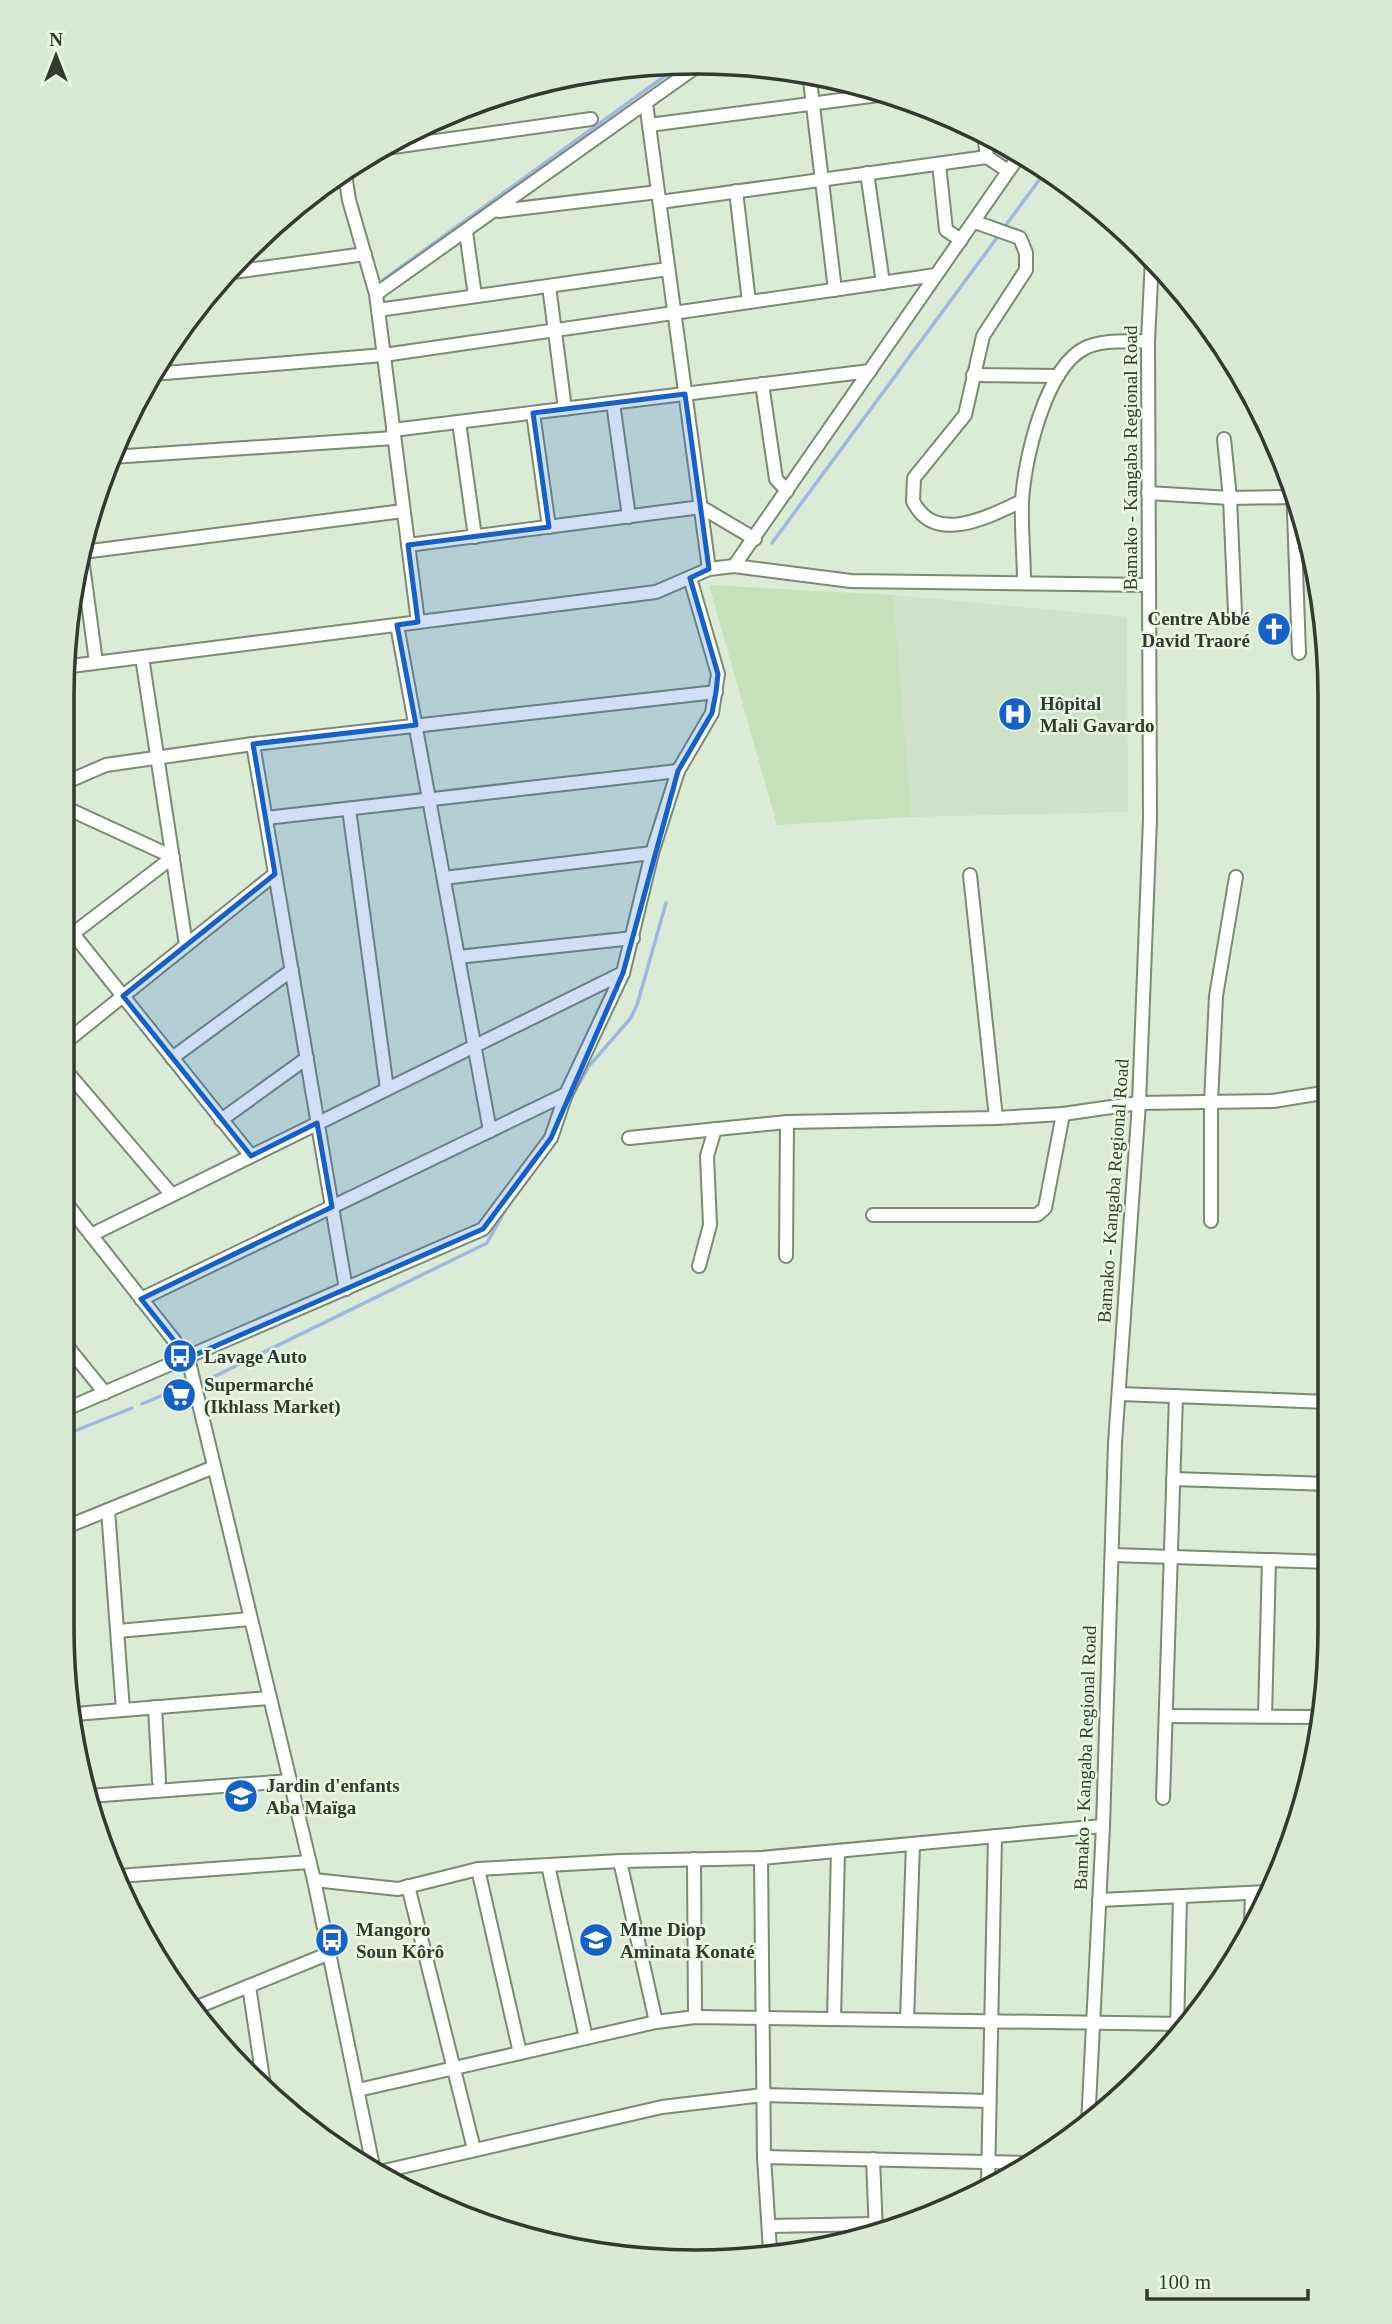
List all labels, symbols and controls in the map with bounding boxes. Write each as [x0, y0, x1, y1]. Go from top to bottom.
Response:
north arrow [21, 21, 91, 91]
text: N [49, 29, 63, 50]
street label: Bamako - Kangaba Regional Road [1120, 325, 1141, 590]
place label: Centre Abbé David Traoré [1141, 608, 1250, 651]
church icon: Centre Abbé David Traoré [1255, 610, 1293, 648]
place label: Hôpital Mali Gavardo [1040, 693, 1155, 736]
hospital icon: Hôpital Mali Gavardo [996, 695, 1034, 733]
street label: Bamako - Kangaba Regional Road [1093, 1058, 1133, 1324]
bus stop icon: Lavage Auto [161, 1337, 199, 1375]
place label: Lavage Auto [204, 1346, 307, 1367]
place label: Supermarché (Ikhlass Market) [204, 1374, 341, 1418]
supermarket icon: Supermarché (Ikhlass Market) [160, 1376, 198, 1414]
street label: Bamako - Kangaba Regional Road [1070, 1625, 1100, 1891]
place label: Jardin d'enfants Aba Maïga [266, 1775, 400, 1818]
school or university icon: Jardin d'enfants Aba Maïga [222, 1777, 260, 1815]
place label: Mangoro Soun Kôrô [356, 1919, 444, 1962]
place label: Mme Diop Aminata Konaté [620, 1919, 755, 1962]
bus stop icon: Mangoro Soun Kôrô [313, 1921, 351, 1959]
school or university icon: Mme Diop Aminata Konaté [577, 1921, 615, 1959]
scale bar [1147, 2258, 1308, 2302]
text: 100 m [1158, 2270, 1211, 2294]

